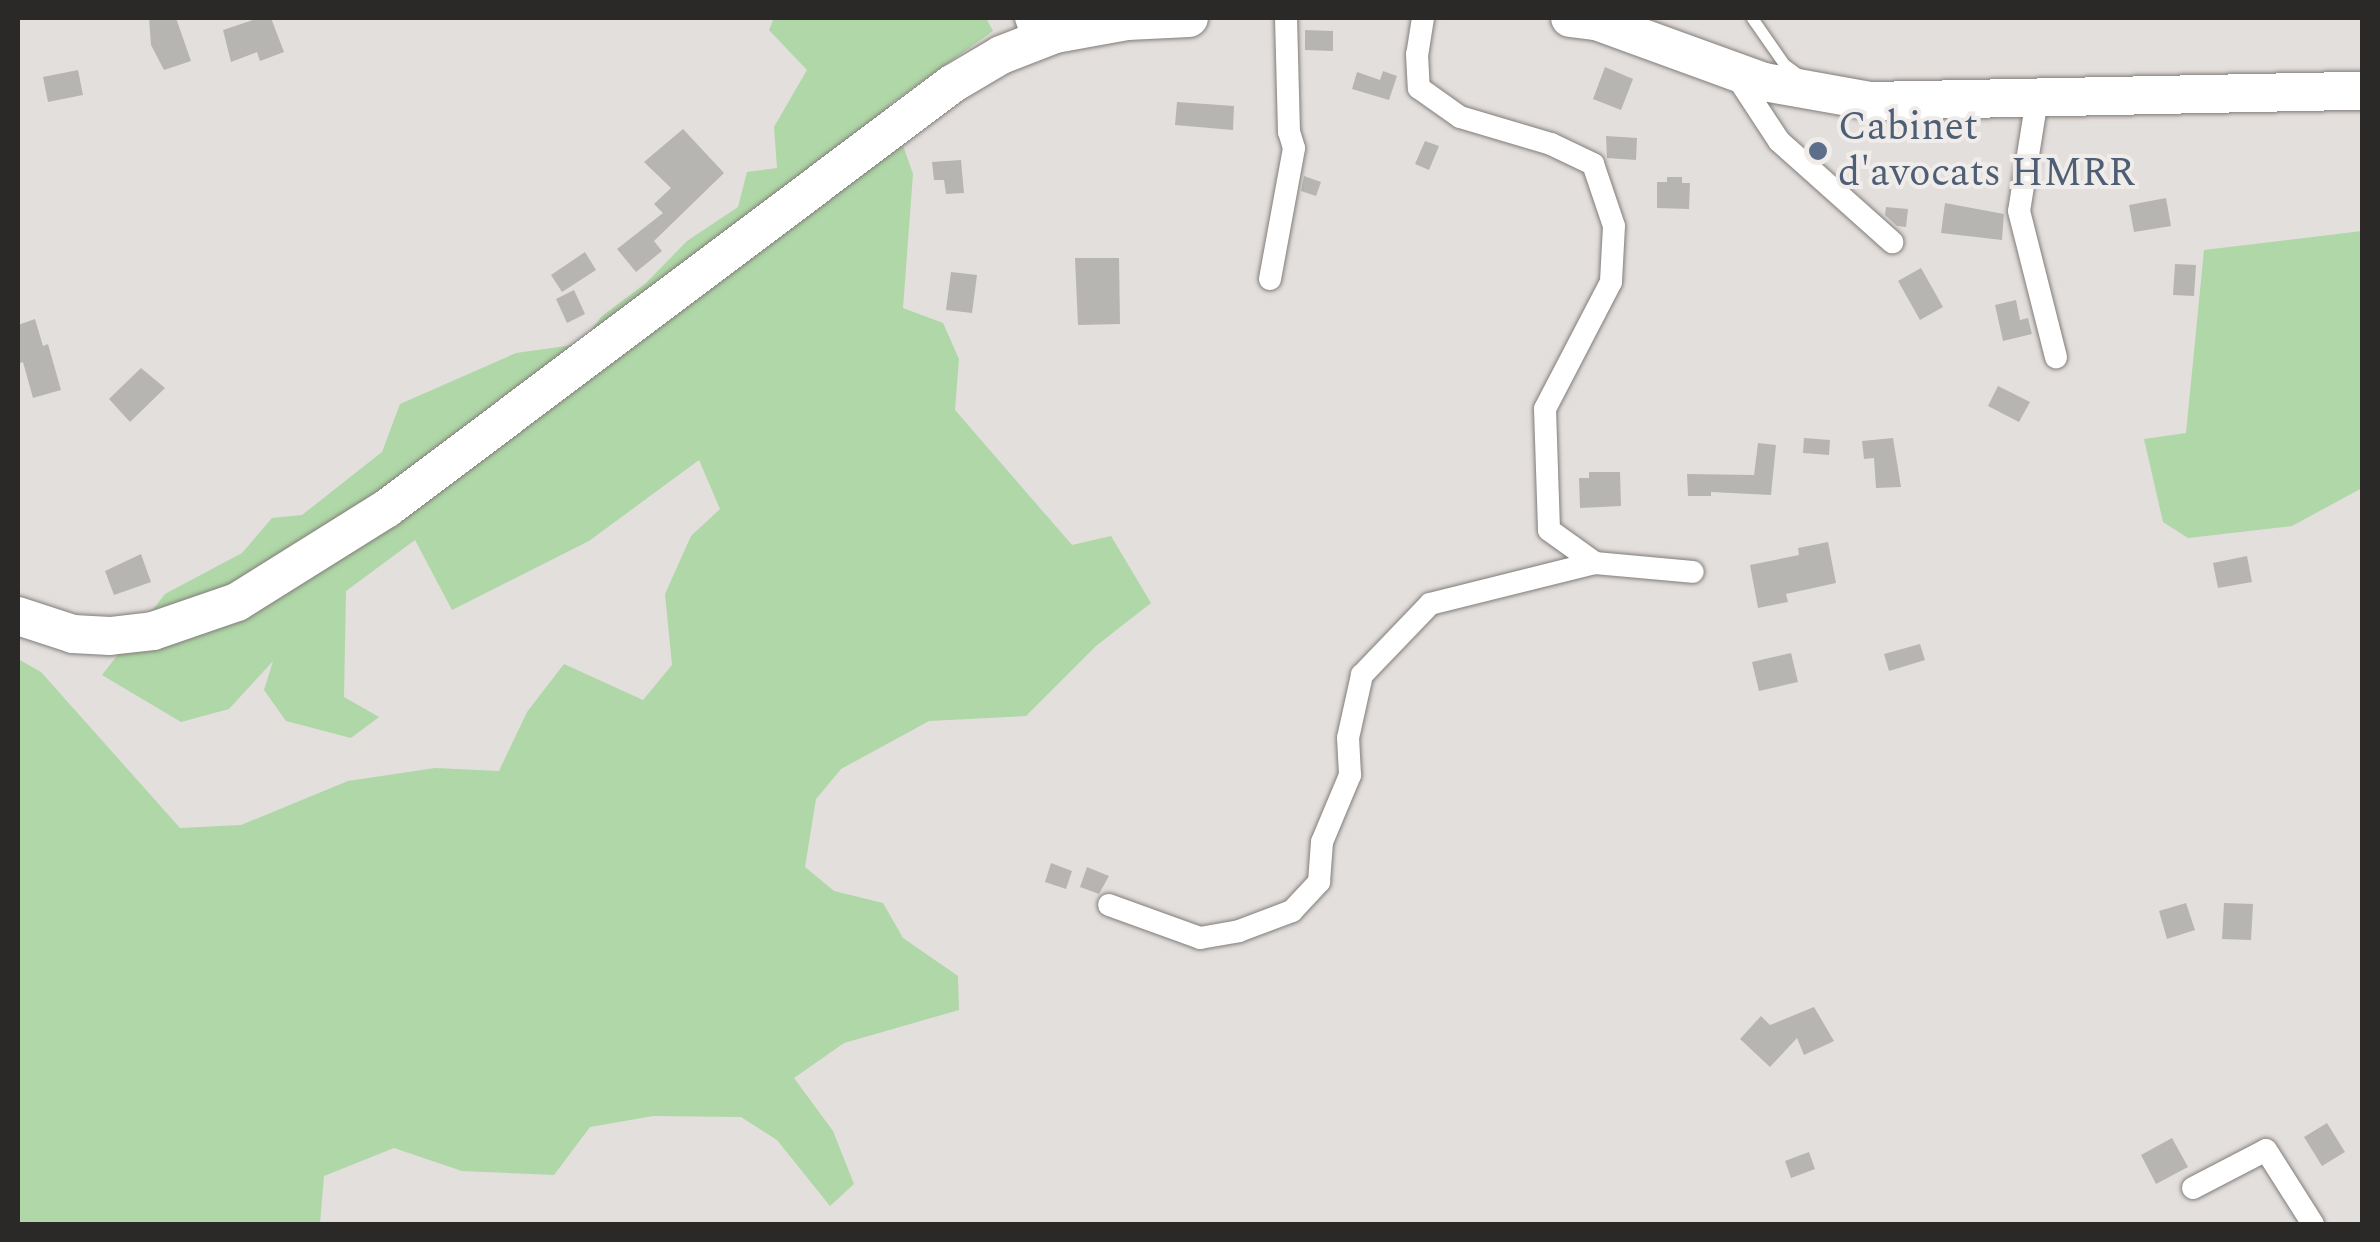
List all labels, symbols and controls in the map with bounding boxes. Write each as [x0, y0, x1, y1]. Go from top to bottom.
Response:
place label: Cabinet d'avocats HMRR [1838, 104, 2135, 198]
marker: Cabinet d'avocats HMRR [1807, 140, 1829, 162]

